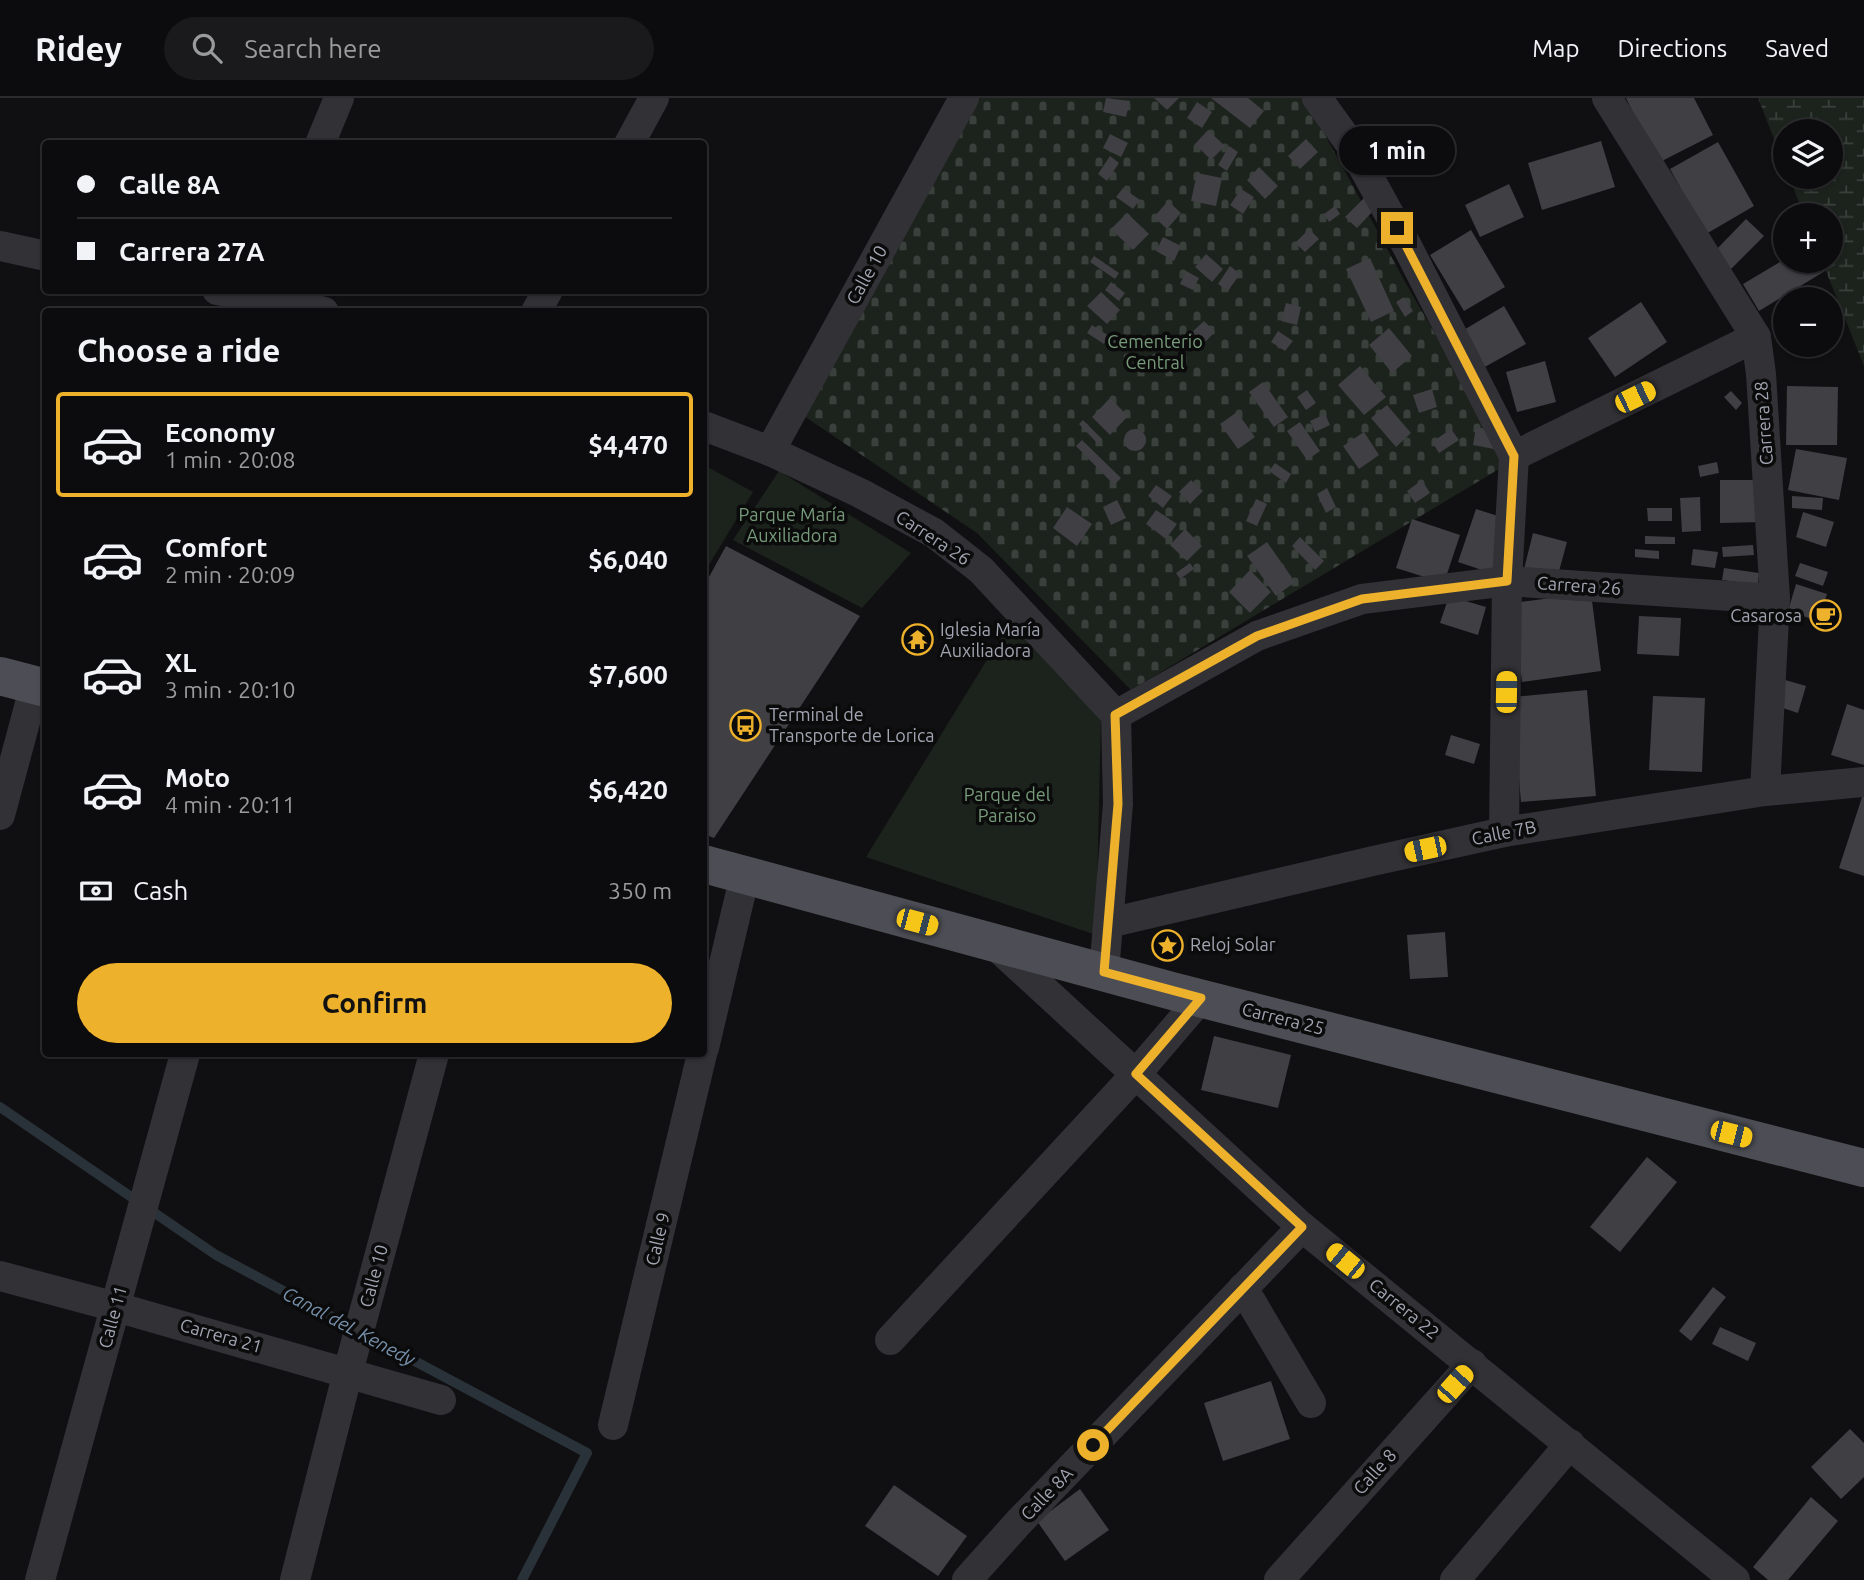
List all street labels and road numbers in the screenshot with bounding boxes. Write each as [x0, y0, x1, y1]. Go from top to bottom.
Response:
street label: Calle 10 [842, 242, 890, 307]
street label: Carrera 28 [1750, 380, 1776, 466]
street label: Carrera 26 [893, 506, 974, 569]
street label: Carrera 26 [1536, 572, 1622, 598]
street label: Calle 7B [1470, 816, 1538, 848]
street label: Carrera 25 [1240, 998, 1327, 1038]
street label: Calle 9 [641, 1210, 673, 1267]
street label: Calle 10 [355, 1242, 391, 1309]
street label: Carrera 22 [1366, 1274, 1444, 1343]
street label: Calle 11 [94, 1283, 130, 1350]
street label: Carrera 21 [178, 1314, 265, 1356]
street label: Calle 8 [1349, 1445, 1400, 1498]
street label: Calle 8A [1016, 1463, 1076, 1524]

